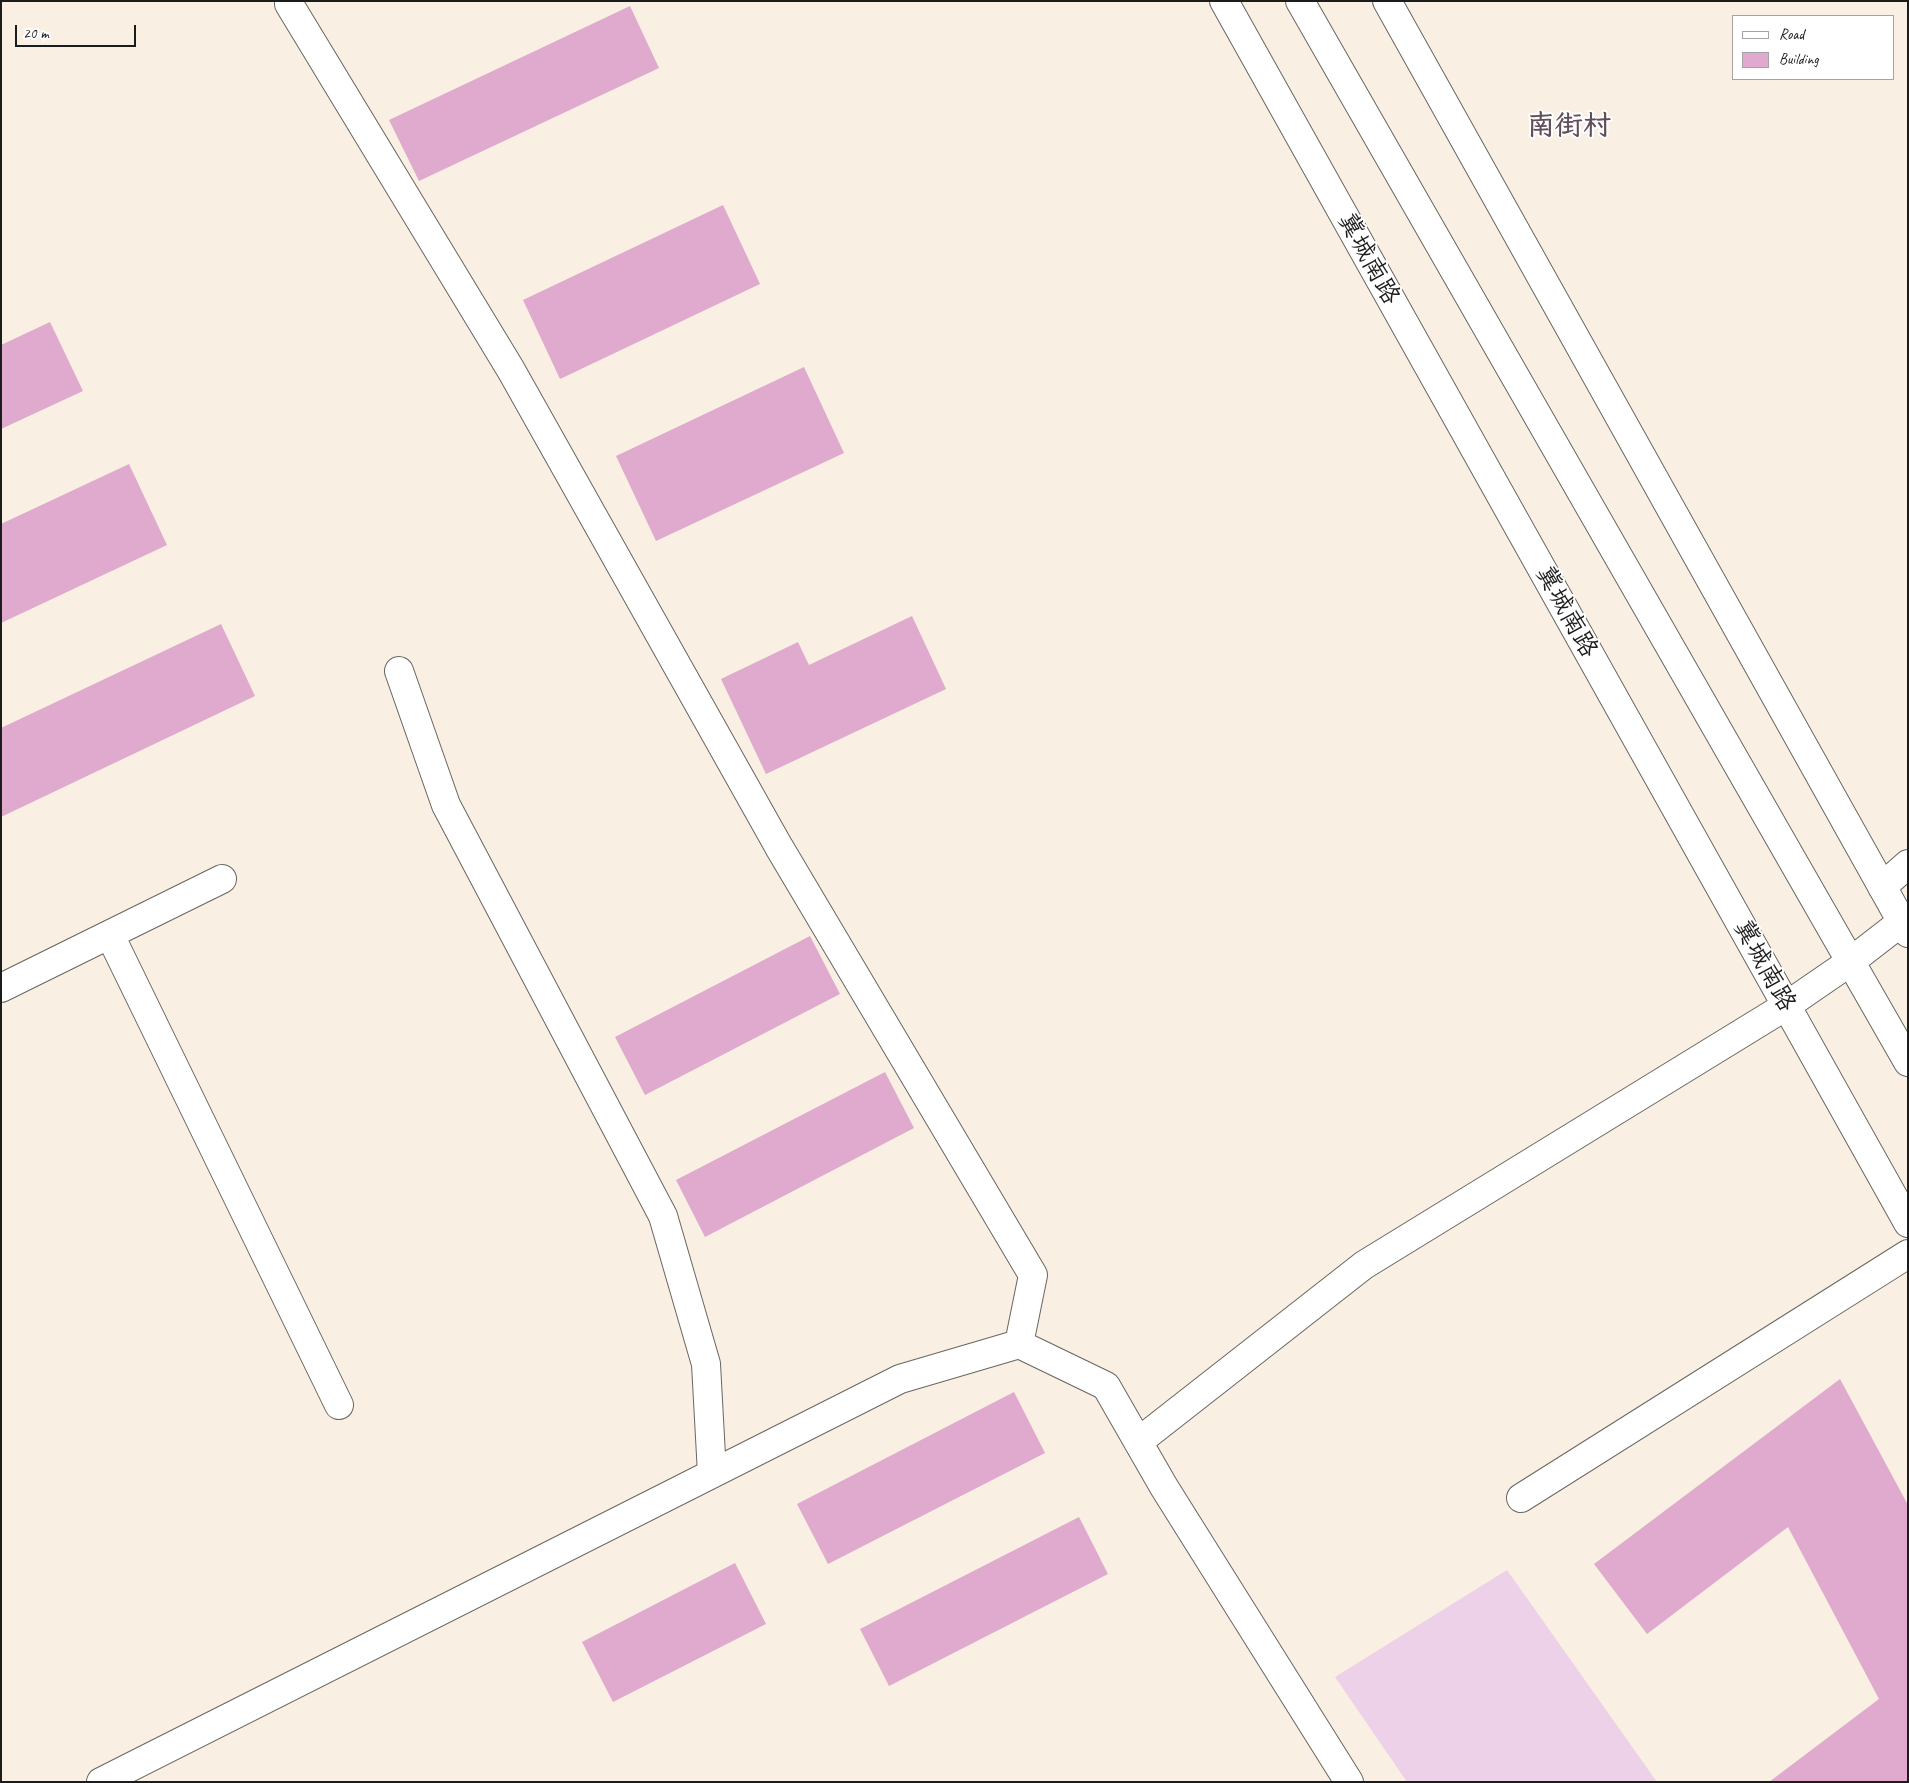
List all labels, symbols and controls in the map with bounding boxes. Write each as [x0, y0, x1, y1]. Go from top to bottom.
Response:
scale bar [18, 15, 139, 47]
legend [1732, 15, 1894, 80]
text: 20 m [23, 24, 49, 43]
text: Road [1779, 25, 1804, 44]
text: Building [1779, 50, 1818, 69]
district label: 南街村 [1527, 110, 1611, 144]
street label: 冀城南路 [1331, 208, 1405, 310]
street label: 冀城南路 [1529, 561, 1603, 663]
street label: 冀城南路 [1727, 915, 1801, 1017]

